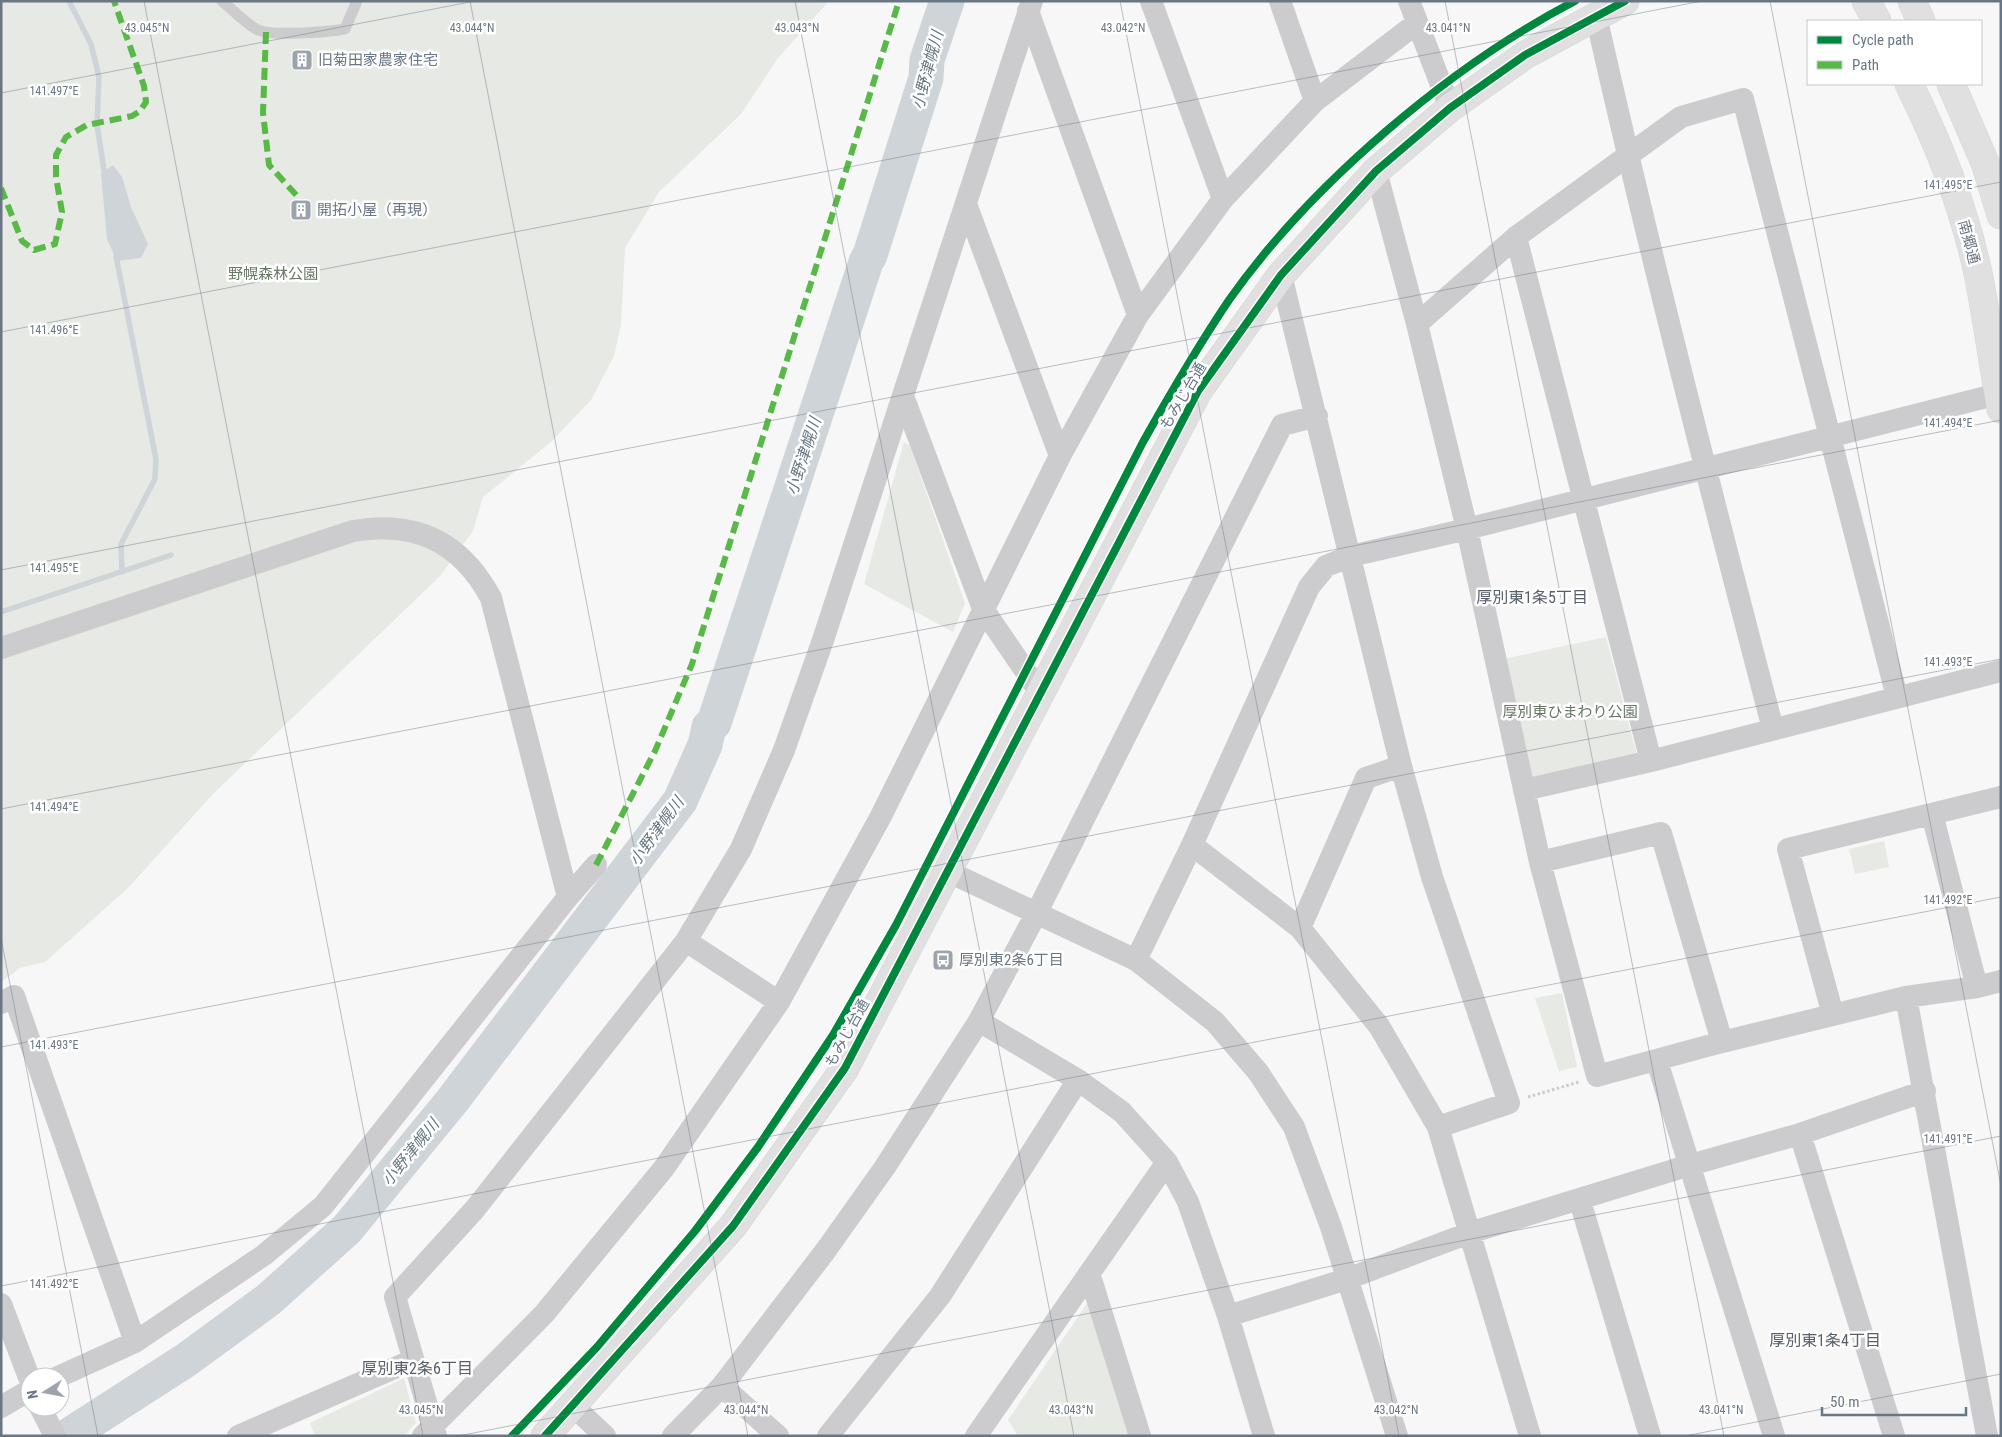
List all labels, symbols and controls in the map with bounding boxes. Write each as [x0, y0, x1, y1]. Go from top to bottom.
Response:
legend [1807, 20, 1982, 85]
text: 43.045°N [125, 21, 169, 35]
text: 43.044°N [450, 21, 494, 35]
text: 43.043°N [775, 21, 819, 35]
text: 43.042°N [1101, 21, 1145, 35]
text: 43.041°N [1426, 21, 1470, 35]
water label: 小野津幌川 [908, 27, 948, 111]
text: Cycle path [1852, 31, 1914, 49]
building icon: 旧菊田家農家住宅 [290, 48, 314, 72]
place label: 旧菊田家農家住宅 [318, 51, 438, 69]
text: Path [1852, 56, 1879, 74]
text: 141.497°E [29, 84, 79, 98]
text: 141.495°E [1923, 178, 1973, 192]
building icon: 開拓小屋（再現） [289, 198, 313, 222]
place label: 開拓小屋（再現） [317, 201, 437, 219]
street label: 南郷通 [1954, 218, 1984, 266]
park label: 野幌森林公園 [228, 265, 318, 283]
text: 141.496°E [29, 323, 79, 337]
street label: もみじ台通 [1156, 359, 1210, 433]
water label: 小野津幌川 [782, 413, 825, 497]
text: 141.494°E [1923, 416, 1973, 430]
text: 141.495°E [29, 561, 79, 575]
district label: 厚別東1条5丁目 [1476, 588, 1588, 607]
text: 141.493°E [1923, 655, 1973, 669]
park label: 厚別東ひまわり公園 [1502, 703, 1638, 721]
water label: 小野津幌川 [625, 792, 689, 869]
text: 141.494°E [29, 800, 79, 814]
text: 141.492°E [1923, 893, 1973, 907]
bus stop icon: 厚別東2条6丁目 [931, 948, 955, 972]
place label: 厚別東2条6丁目 [959, 951, 1064, 969]
street label: もみじ台通 [821, 996, 873, 1070]
text: 141.493°E [29, 1038, 79, 1052]
water label: 小野津幌川 [378, 1114, 444, 1189]
text: 141.491°E [1923, 1132, 1973, 1146]
text: 141.492°E [29, 1277, 79, 1291]
district label: 厚別東1条4丁目 [1769, 1331, 1881, 1350]
district label: 厚別東2条6丁目 [361, 1359, 473, 1378]
north arrow [20, 1367, 70, 1417]
scale bar [1822, 1384, 1966, 1416]
text: N [24, 1389, 41, 1400]
text: 50 m [1830, 1393, 1860, 1411]
text: 43.045°N [399, 1403, 443, 1417]
text: 43.044°N [724, 1403, 768, 1417]
text: 43.043°N [1049, 1403, 1093, 1417]
text: 43.042°N [1374, 1403, 1418, 1417]
text: 43.041°N [1699, 1403, 1743, 1417]

